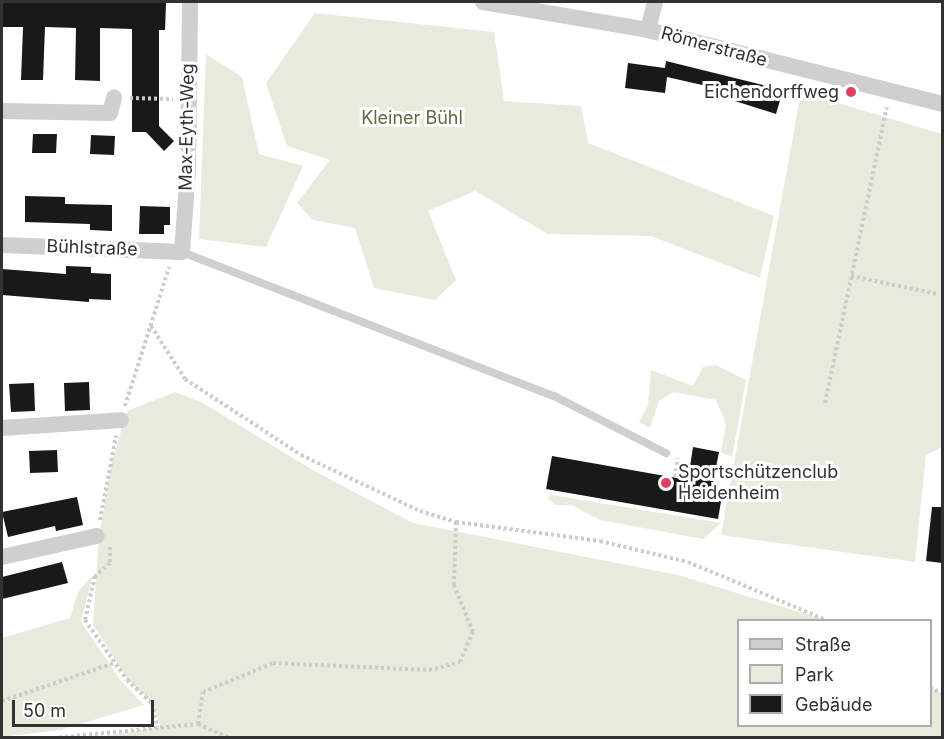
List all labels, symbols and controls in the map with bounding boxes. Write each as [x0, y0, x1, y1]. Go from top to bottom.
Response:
street label: Römerstraße [659, 22, 769, 72]
street label: Max-Eyth-Weg [175, 63, 199, 191]
place label: Eichendorffweg [704, 81, 839, 103]
marker: Eichendorffweg [844, 85, 858, 99]
park label: Kleiner Bühl [361, 107, 463, 129]
street label: Bühlstraße [46, 236, 138, 260]
place label: Sportschützenclub Heidenheim [678, 462, 838, 504]
marker: Sportschützenclub Heidenheim [659, 476, 673, 490]
legend [737, 619, 932, 727]
text: Straße [795, 634, 851, 655]
text: Park [795, 664, 834, 685]
scale bar [15, 688, 158, 726]
text: Gebäude [795, 694, 872, 715]
text: 50 m [23, 700, 66, 721]

